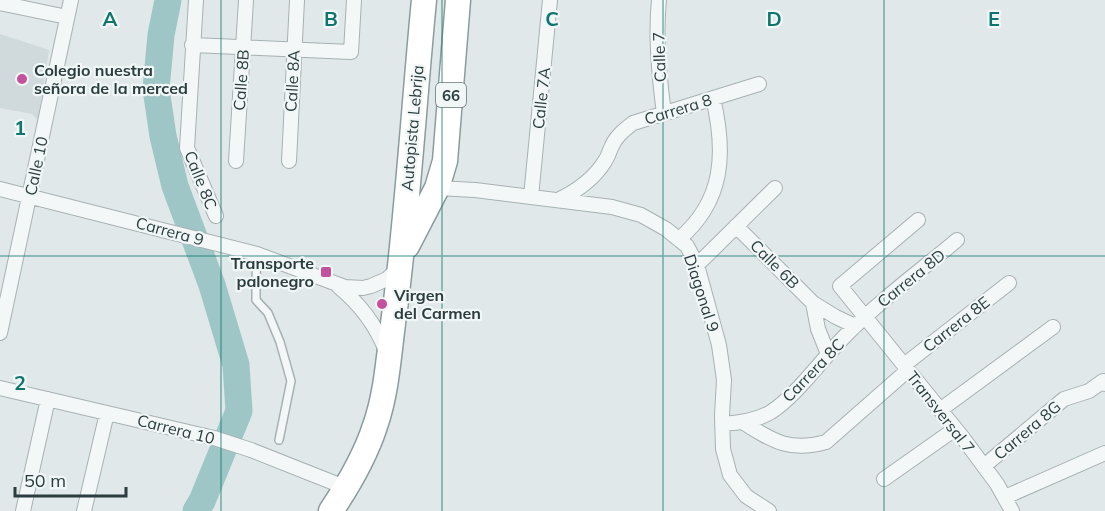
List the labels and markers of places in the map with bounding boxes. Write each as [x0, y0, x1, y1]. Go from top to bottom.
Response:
place label: Colegio nuestra señora de la merced [34, 60, 188, 98]
marker: Colegio nuestra señora de la merced [15, 72, 29, 86]
place label: Transporte palonegro [231, 253, 314, 291]
marker: Transporte palonegro [319, 265, 333, 279]
place label: Virgen del Carmen [393, 285, 481, 323]
marker: Virgen del Carmen [375, 297, 389, 311]

